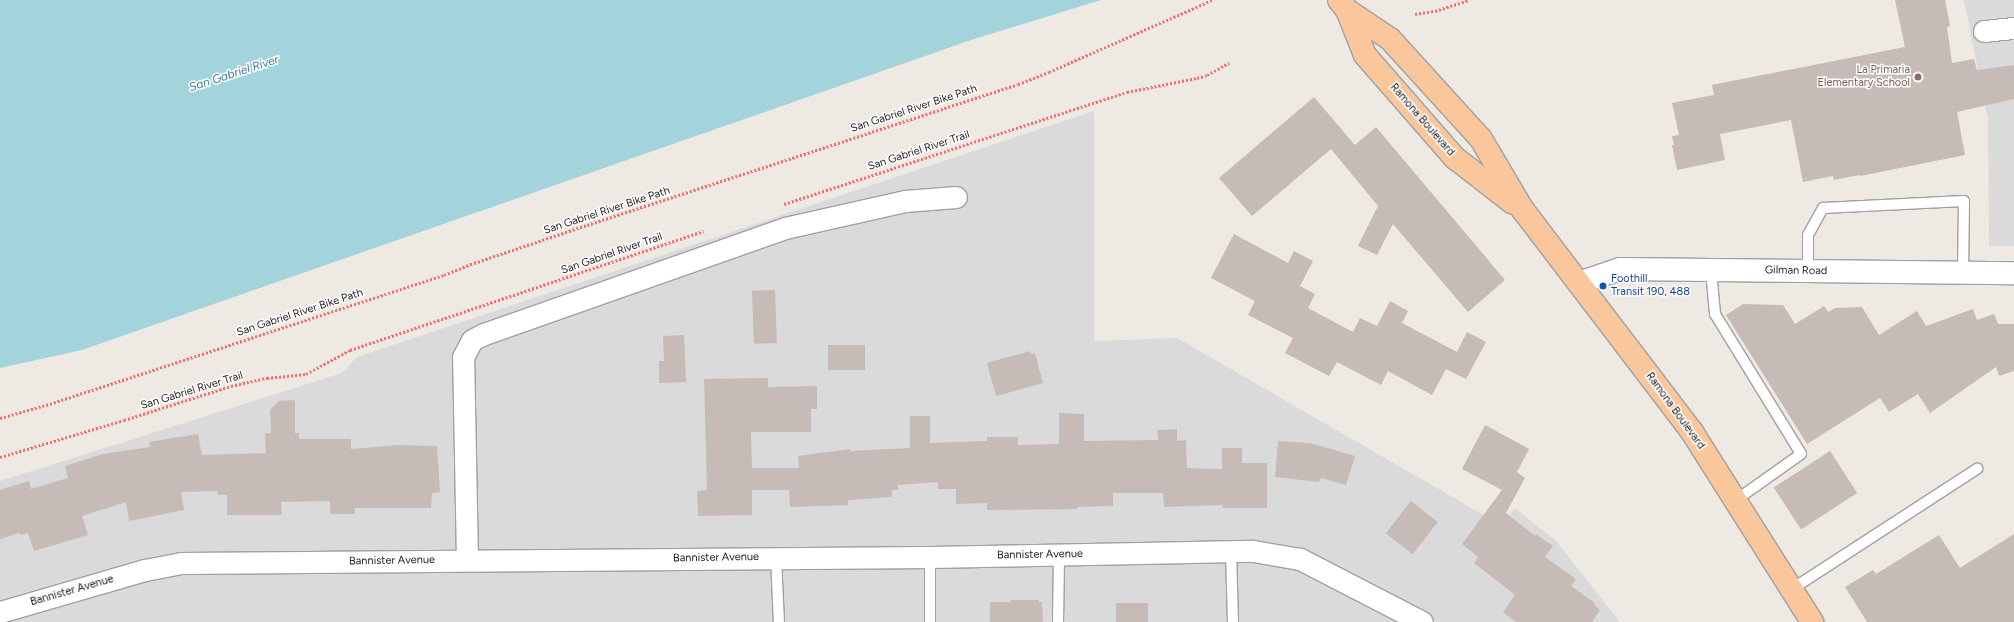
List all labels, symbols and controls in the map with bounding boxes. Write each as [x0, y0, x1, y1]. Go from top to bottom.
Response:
water label: San Gabriel River [187, 53, 281, 95]
place label: La Primaria Elementary School [1818, 64, 1910, 90]
marker: La Primaria Elementary School [1913, 72, 1923, 82]
street label: Ramona Boulevard [1387, 81, 1457, 159]
street label: San Gabriel River Bike Path [849, 82, 979, 136]
street label: San Gabriel River Trail [866, 128, 972, 174]
street label: San Gabriel River Bike Path [542, 184, 672, 238]
street label: San Gabriel River Trail [560, 230, 664, 278]
street label: Gilman Road [1765, 264, 1827, 278]
place label: Foothill Transit 190, 488 [1611, 273, 1690, 299]
marker: Foothill Transit 190, 488 [1598, 281, 1608, 291]
street label: San Gabriel River Bike Path [235, 286, 365, 340]
street label: San Gabriel River Trail [139, 369, 245, 413]
street label: Ramona Boulevard [1643, 370, 1707, 452]
street label: Bannister Avenue [997, 548, 1083, 562]
street label: Bannister Avenue [673, 551, 759, 565]
street label: Bannister Avenue [349, 554, 435, 568]
street label: Bannister Avenue [29, 573, 115, 609]

